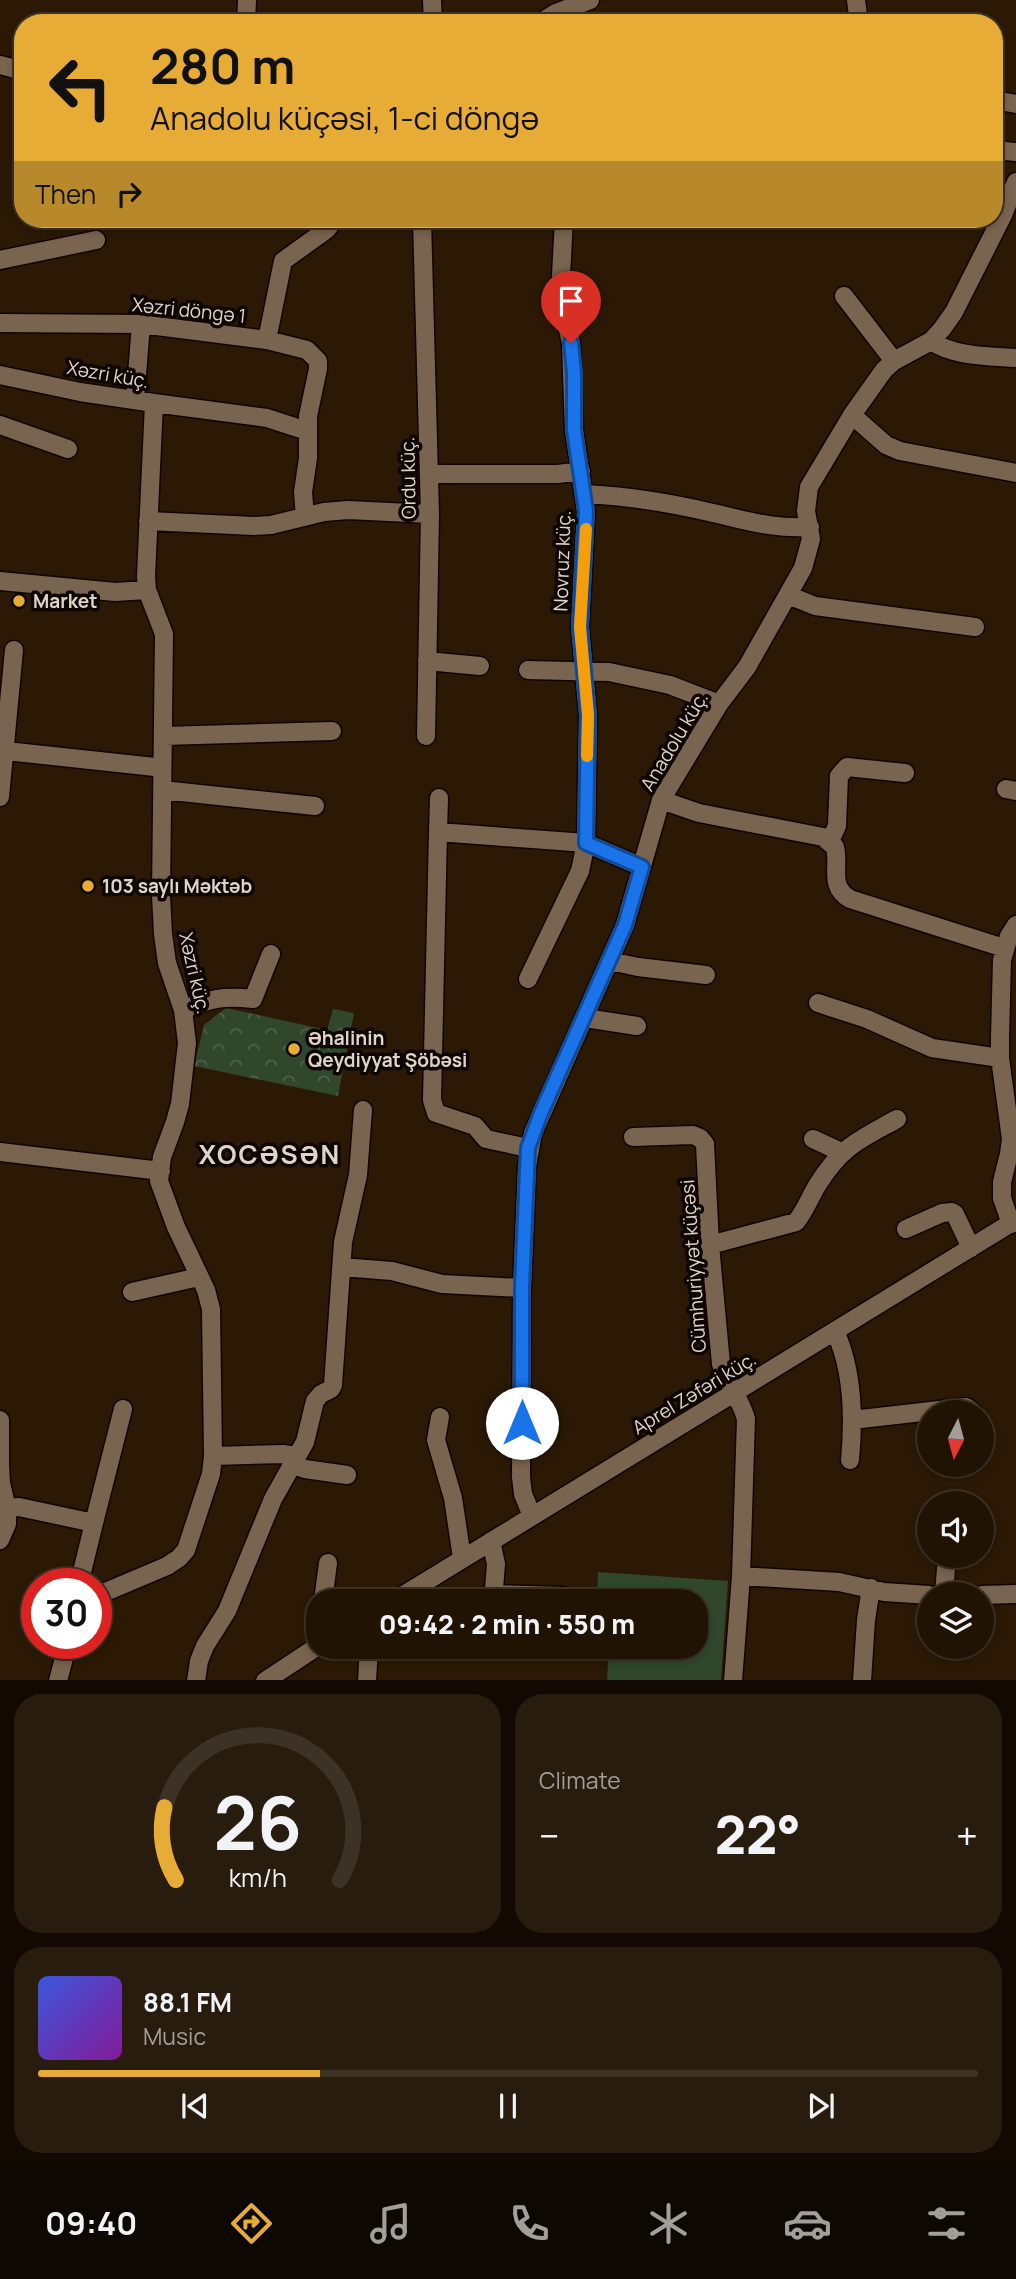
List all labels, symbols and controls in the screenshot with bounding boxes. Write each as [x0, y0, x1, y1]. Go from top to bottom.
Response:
text: 280 m [150, 32, 295, 99]
icon: left [35, 42, 126, 133]
text: Anadolu küçəsi, 1-ci döngə [150, 96, 539, 140]
icon: right [110, 175, 148, 213]
text: Then [35, 176, 96, 212]
pin [541, 271, 601, 343]
icon: arrive [552, 282, 590, 320]
street label: Xəzri döngə 1 [131, 291, 247, 329]
street label: Xəzri küç. [65, 354, 151, 394]
street label: Ordu küç. [394, 437, 422, 519]
street label: Novruz küç. [547, 510, 577, 612]
place label: Market [33, 588, 97, 614]
marker: Market [11, 593, 27, 609]
street label: Anadolu küç. [634, 686, 714, 796]
place label: 103 saylı Məktəb [102, 873, 252, 899]
marker: 103 saylı Məktəb [80, 878, 96, 894]
street label: Xəzri küç. [173, 930, 217, 1016]
place label: Əhalinin Qeydiyyat Şöbəsi [308, 1025, 467, 1073]
marker: Əhalinin Qeydiyyat Şöbəsi [286, 1041, 302, 1057]
district label: XOCƏSƏN [199, 1136, 341, 1172]
street label: Cümhuriyyət küçəsi [674, 1179, 712, 1353]
street label: Aprel Zəfəri küç. [627, 1346, 761, 1440]
position arrow [485, 1386, 559, 1460]
north arrow [917, 1400, 994, 1477]
map controls [917, 1400, 994, 1659]
button: sound [917, 1491, 994, 1568]
speed limit sign: 30 [21, 1568, 112, 1659]
button: layers [917, 1582, 994, 1659]
text: 09:42 · 2 min · 550 m [379, 1606, 635, 1642]
text: Climate [539, 1764, 621, 1796]
text: 26 [213, 1772, 302, 1872]
text: 22° [715, 1799, 801, 1870]
text: − [539, 1809, 560, 1861]
text: + [956, 1809, 978, 1861]
text: km/h [228, 1859, 287, 1894]
text: 88.1 FM [143, 1984, 232, 2020]
text: Music [143, 2020, 206, 2052]
icon: previous [176, 2087, 214, 2125]
icon: pause [489, 2087, 527, 2125]
icon: next [802, 2087, 840, 2125]
icon: directions [227, 2199, 276, 2248]
icon: music [366, 2199, 415, 2248]
icon: phone [505, 2199, 554, 2248]
icon: climate [644, 2199, 693, 2248]
icon: car [783, 2199, 832, 2248]
icon: filters [922, 2199, 971, 2248]
text: 09:40 [45, 2201, 137, 2245]

